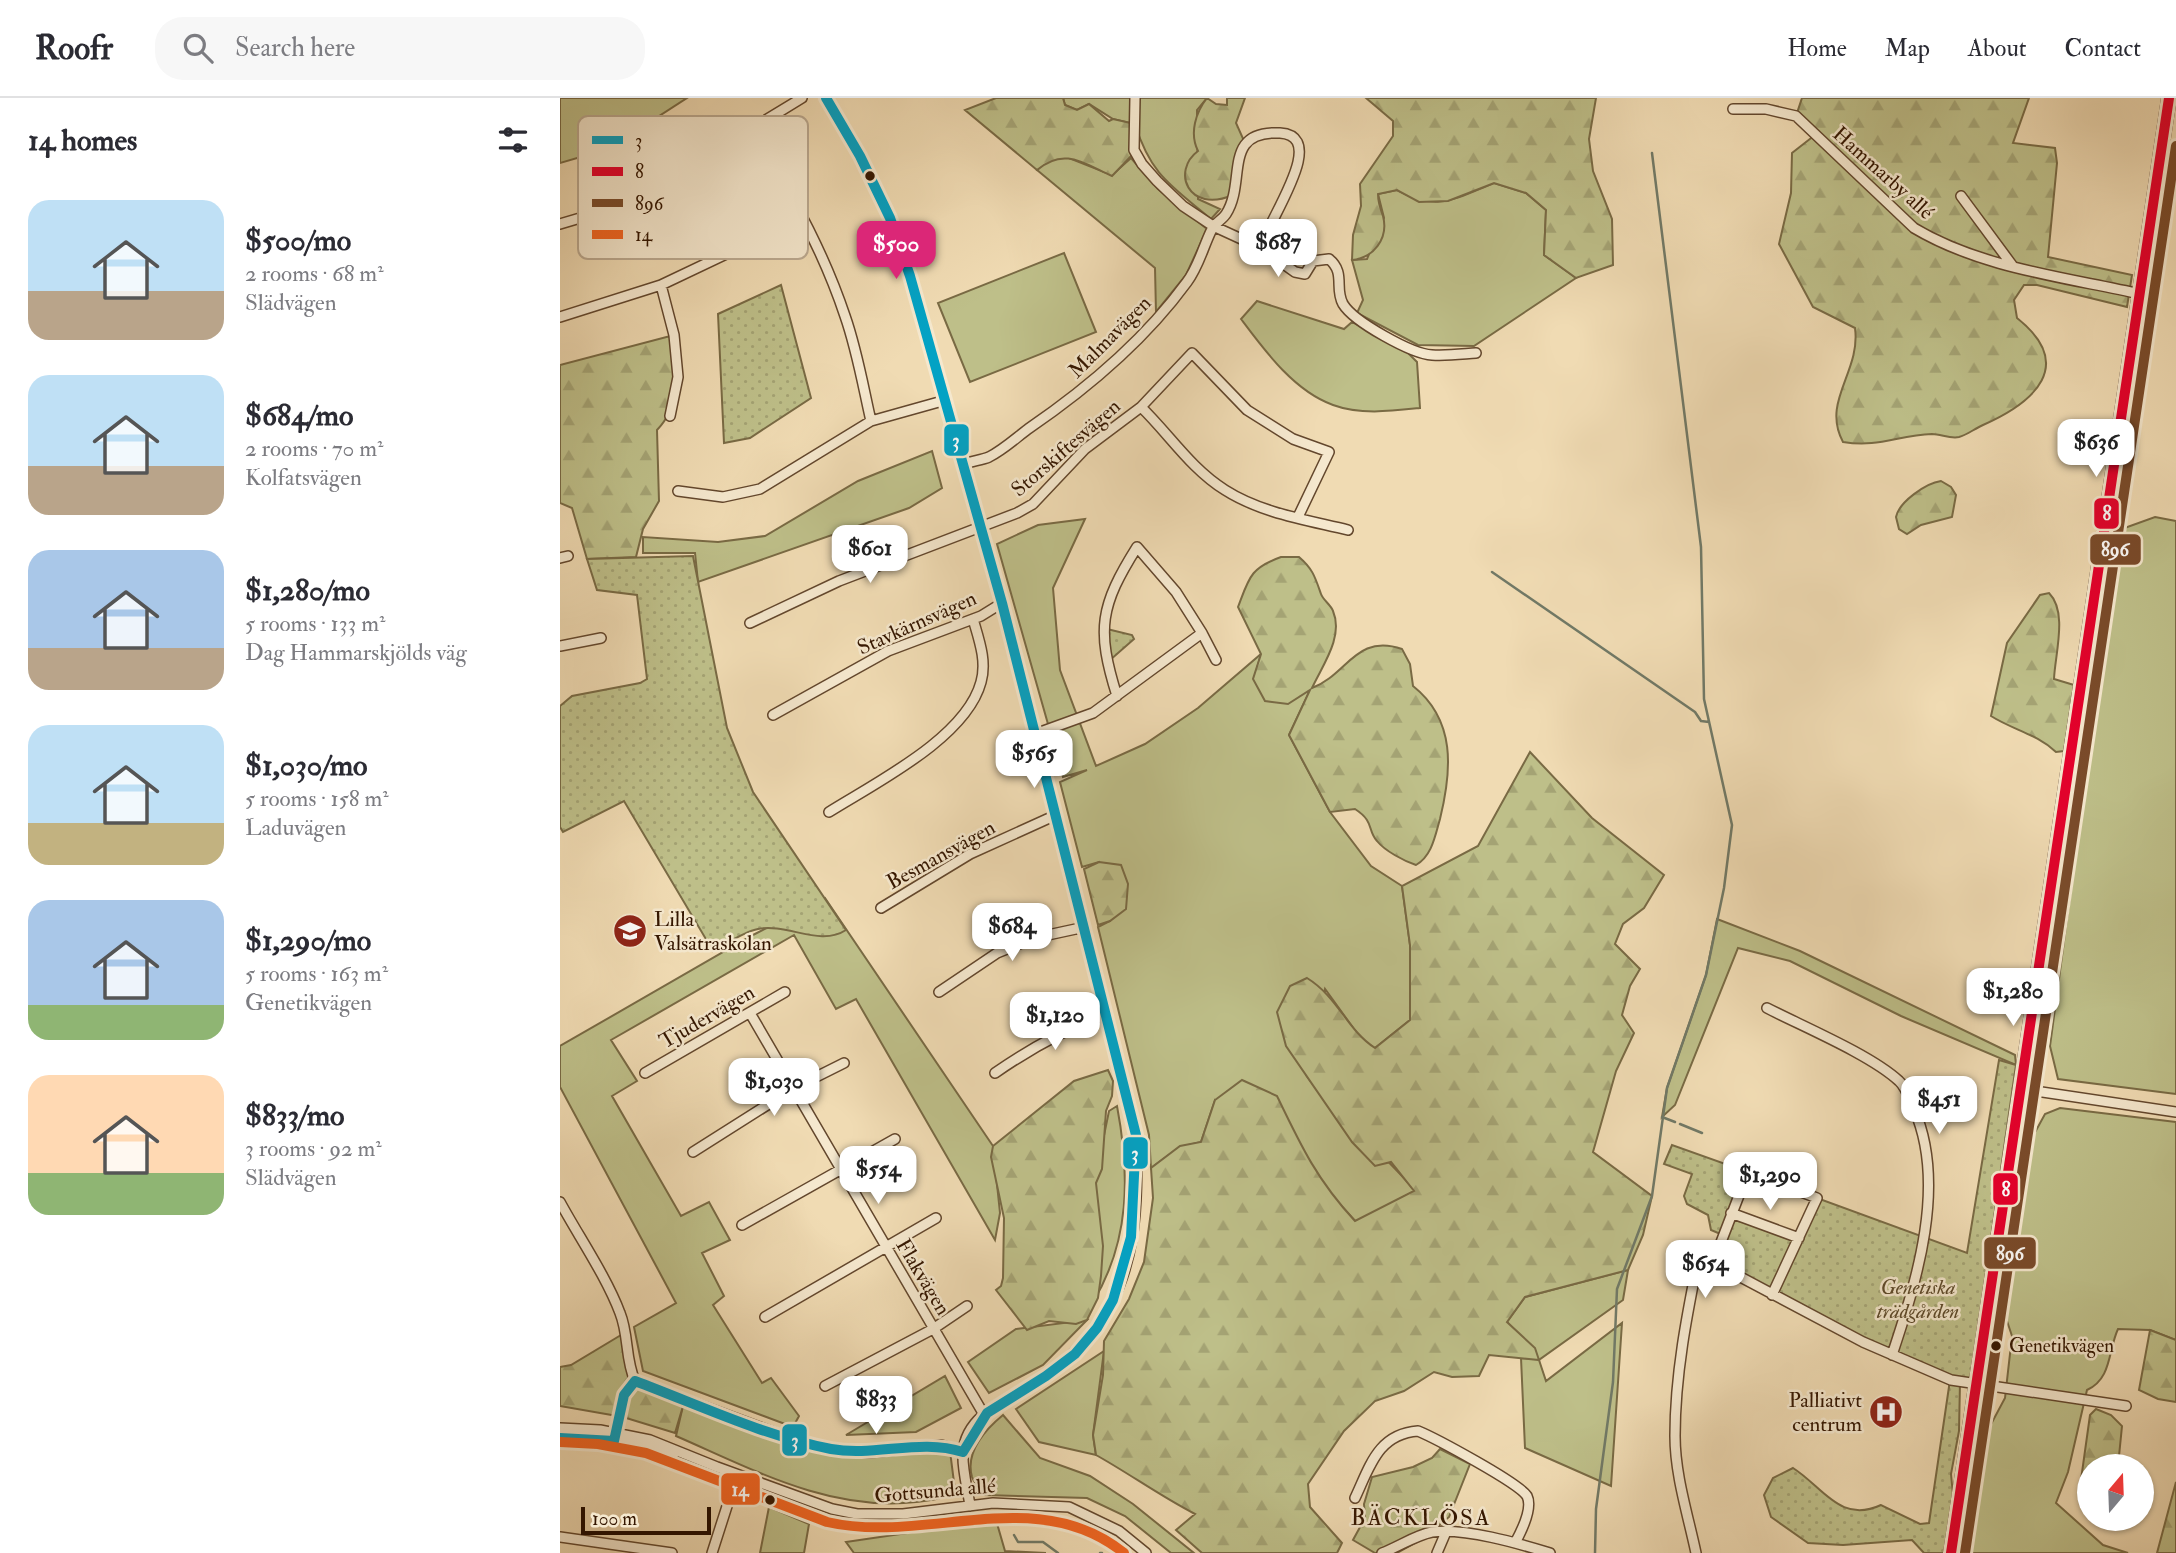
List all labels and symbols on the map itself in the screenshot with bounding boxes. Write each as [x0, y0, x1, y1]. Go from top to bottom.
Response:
legend [578, 116, 808, 259]
street label: Hammarby allé [1827, 121, 1939, 226]
text: 3 [635, 129, 642, 153]
text: 8 [635, 160, 644, 184]
unlabelled marker [863, 169, 877, 183]
text: 896 [635, 192, 665, 216]
pin: $687 [1237, 220, 1319, 279]
pin: $500 [855, 222, 937, 281]
text: 14 [635, 223, 653, 247]
street label: Malmavägen [1063, 290, 1157, 384]
street label: Storskiftesvägen [1006, 393, 1126, 503]
pin: $636 [2055, 420, 2137, 479]
line badge: 3 [943, 423, 970, 457]
text: 3 [952, 429, 960, 453]
line badge: 8 [2093, 497, 2120, 530]
text: 8 [2103, 502, 2112, 526]
pin: $601 [829, 526, 911, 585]
line badge: 896 [2089, 533, 2142, 566]
text: 896 [2101, 538, 2131, 562]
street label: Stavkärnsvägen [853, 585, 981, 661]
pin: $565 [993, 730, 1075, 790]
street label: Besmansvägen [882, 814, 1000, 896]
pin: $684 [971, 904, 1053, 963]
place label: Lilla Valsätraskolan [654, 906, 772, 957]
school or university icon: Lilla Valsätraskolan [611, 912, 649, 950]
pin: $1,280 [1956, 968, 2070, 1028]
street label: Tjudervägen [654, 979, 760, 1055]
pin: $1,120 [998, 992, 1112, 1052]
pin: $1,030 [717, 1058, 831, 1118]
pin: $451 [1898, 1076, 1980, 1136]
line badge: 3 [1122, 1136, 1149, 1170]
text: 3 [1131, 1142, 1139, 1166]
pin: $554 [837, 1146, 919, 1206]
pin: $1,290 [1713, 1152, 1827, 1212]
line badge: 8 [1992, 1172, 2019, 1206]
text: 8 [2002, 1178, 2011, 1202]
street label: Flakvägen [890, 1234, 956, 1320]
line badge: 896 [1983, 1236, 2037, 1270]
pin: $654 [1664, 1240, 1746, 1300]
text: 896 [1996, 1242, 2026, 1266]
park label: Genetiska trädgården [1877, 1274, 1959, 1325]
place label: Genetikvägen [2009, 1334, 2114, 1358]
marker: Genetikvägen [1989, 1339, 2003, 1353]
pin: $833 [835, 1376, 917, 1436]
place label: Palliativt centrum [1788, 1387, 1862, 1438]
hospital icon: Palliativt centrum [1867, 1393, 1905, 1431]
line badge: 3 [781, 1423, 808, 1457]
text: 3 [791, 1429, 799, 1453]
north arrow [2077, 1454, 2154, 1531]
line badge: 14 [720, 1472, 761, 1506]
street label: Gottsunda allé [873, 1472, 997, 1510]
text: 14 [731, 1478, 750, 1502]
unlabelled marker [763, 1493, 777, 1507]
district label: BÄCKLÖSA [1350, 1503, 1492, 1532]
scale bar [581, 1504, 710, 1536]

